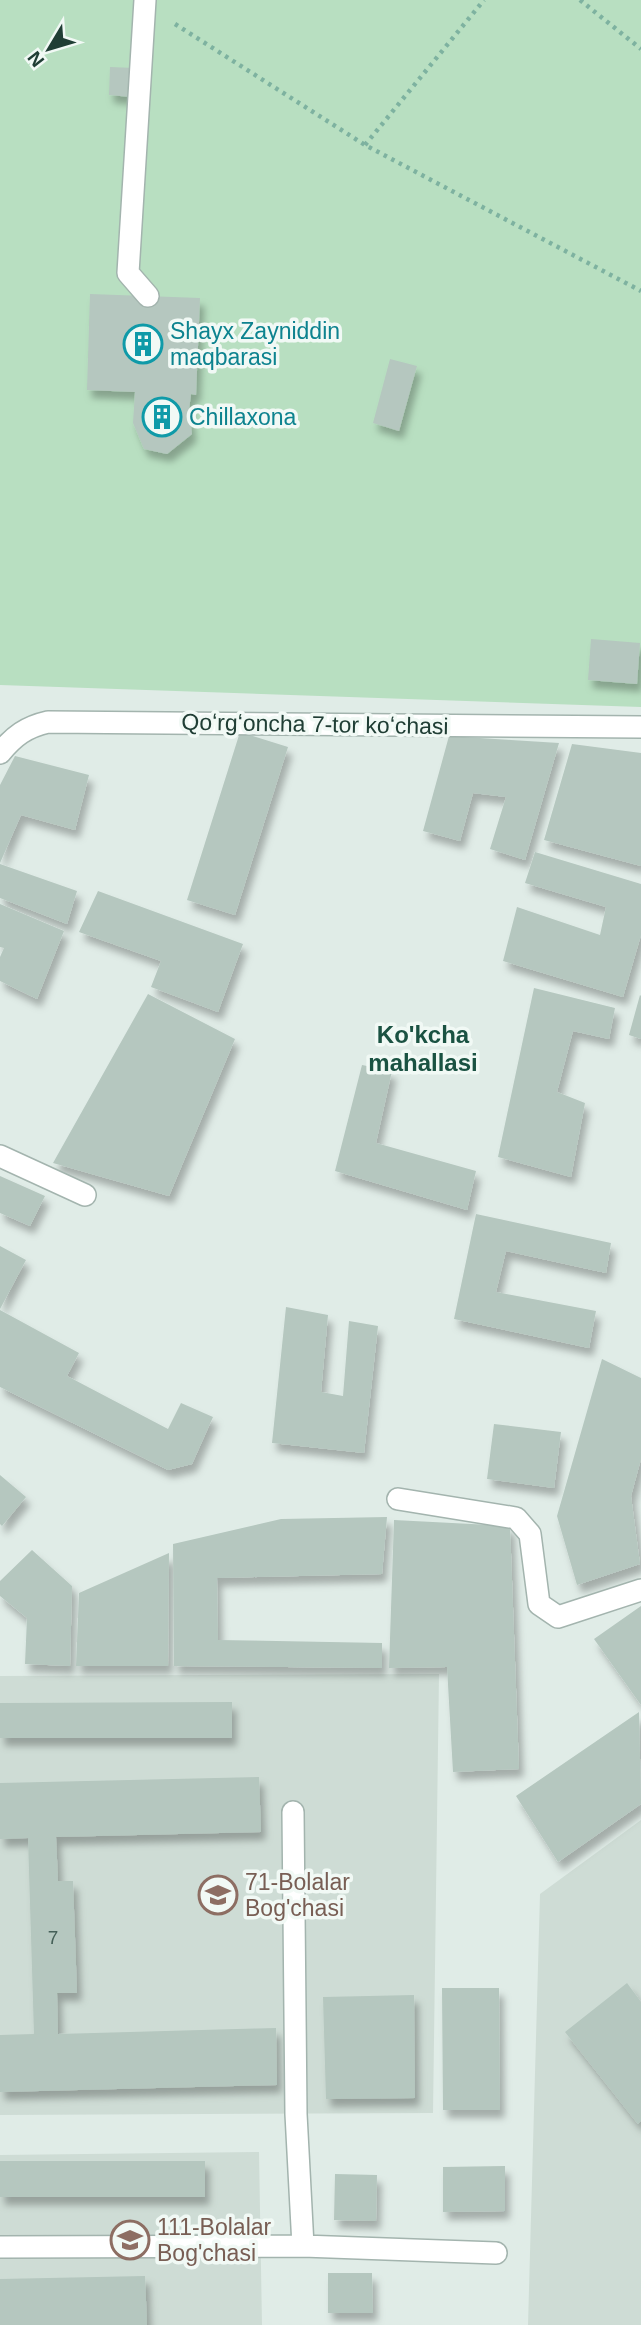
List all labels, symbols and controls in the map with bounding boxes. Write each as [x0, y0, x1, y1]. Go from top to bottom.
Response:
north arrow [14, 14, 84, 84]
text: N [23, 47, 48, 71]
place label: Shayx Zayniddin maqbarasi [170, 318, 340, 370]
building icon: Shayx Zayniddin maqbarasi [122, 323, 164, 365]
building icon: Chillaxona [141, 396, 183, 438]
place label: Chillaxona [189, 404, 297, 430]
street label: Qoʻrgʻoncha 7-tor koʻchasi [181, 709, 449, 739]
district label: Ko'kcha mahallasi [368, 1021, 478, 1076]
place label: 71-Bolalar Bog'chasi [245, 1869, 350, 1921]
school or university icon: 71-Bolalar Bog'chasi [197, 1874, 239, 1916]
house number: 7 [48, 1927, 58, 1948]
place label: 111-Bolalar Bog'chasi [157, 2214, 272, 2266]
school or university icon: 111-Bolalar Bog'chasi [109, 2219, 151, 2261]

